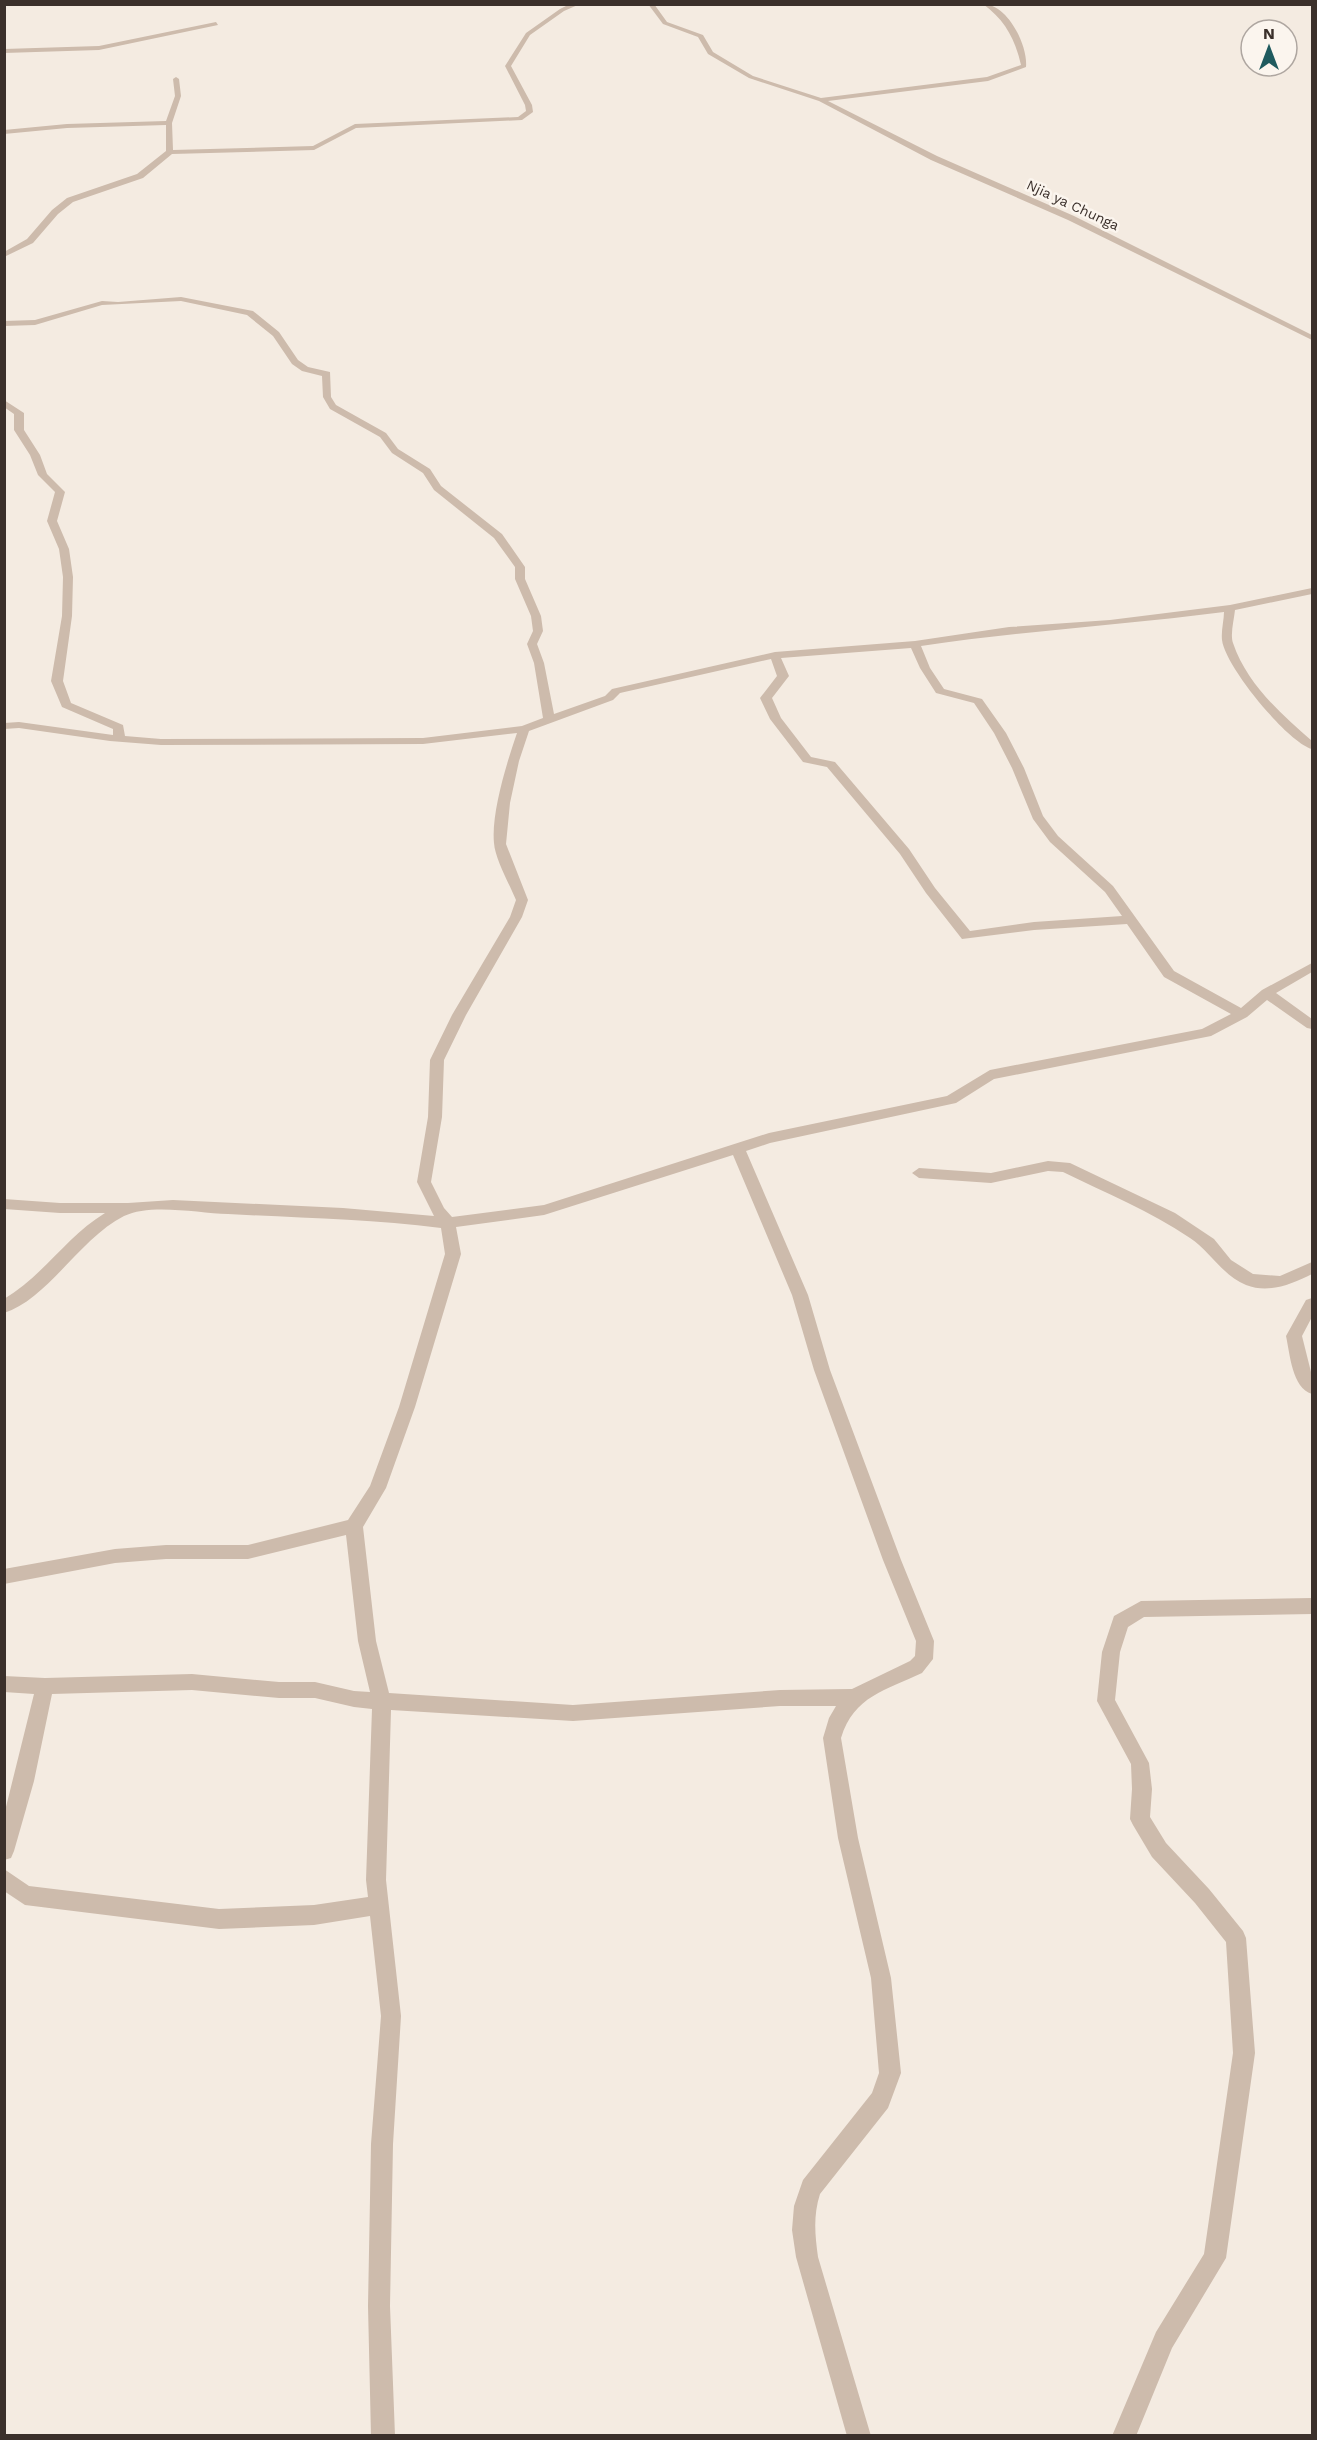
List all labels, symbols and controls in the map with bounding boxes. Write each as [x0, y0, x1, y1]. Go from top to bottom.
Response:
north arrow [1239, 18, 1299, 78]
text: N [1263, 24, 1275, 43]
street label: Njia ya Chunga [1024, 177, 1122, 233]

